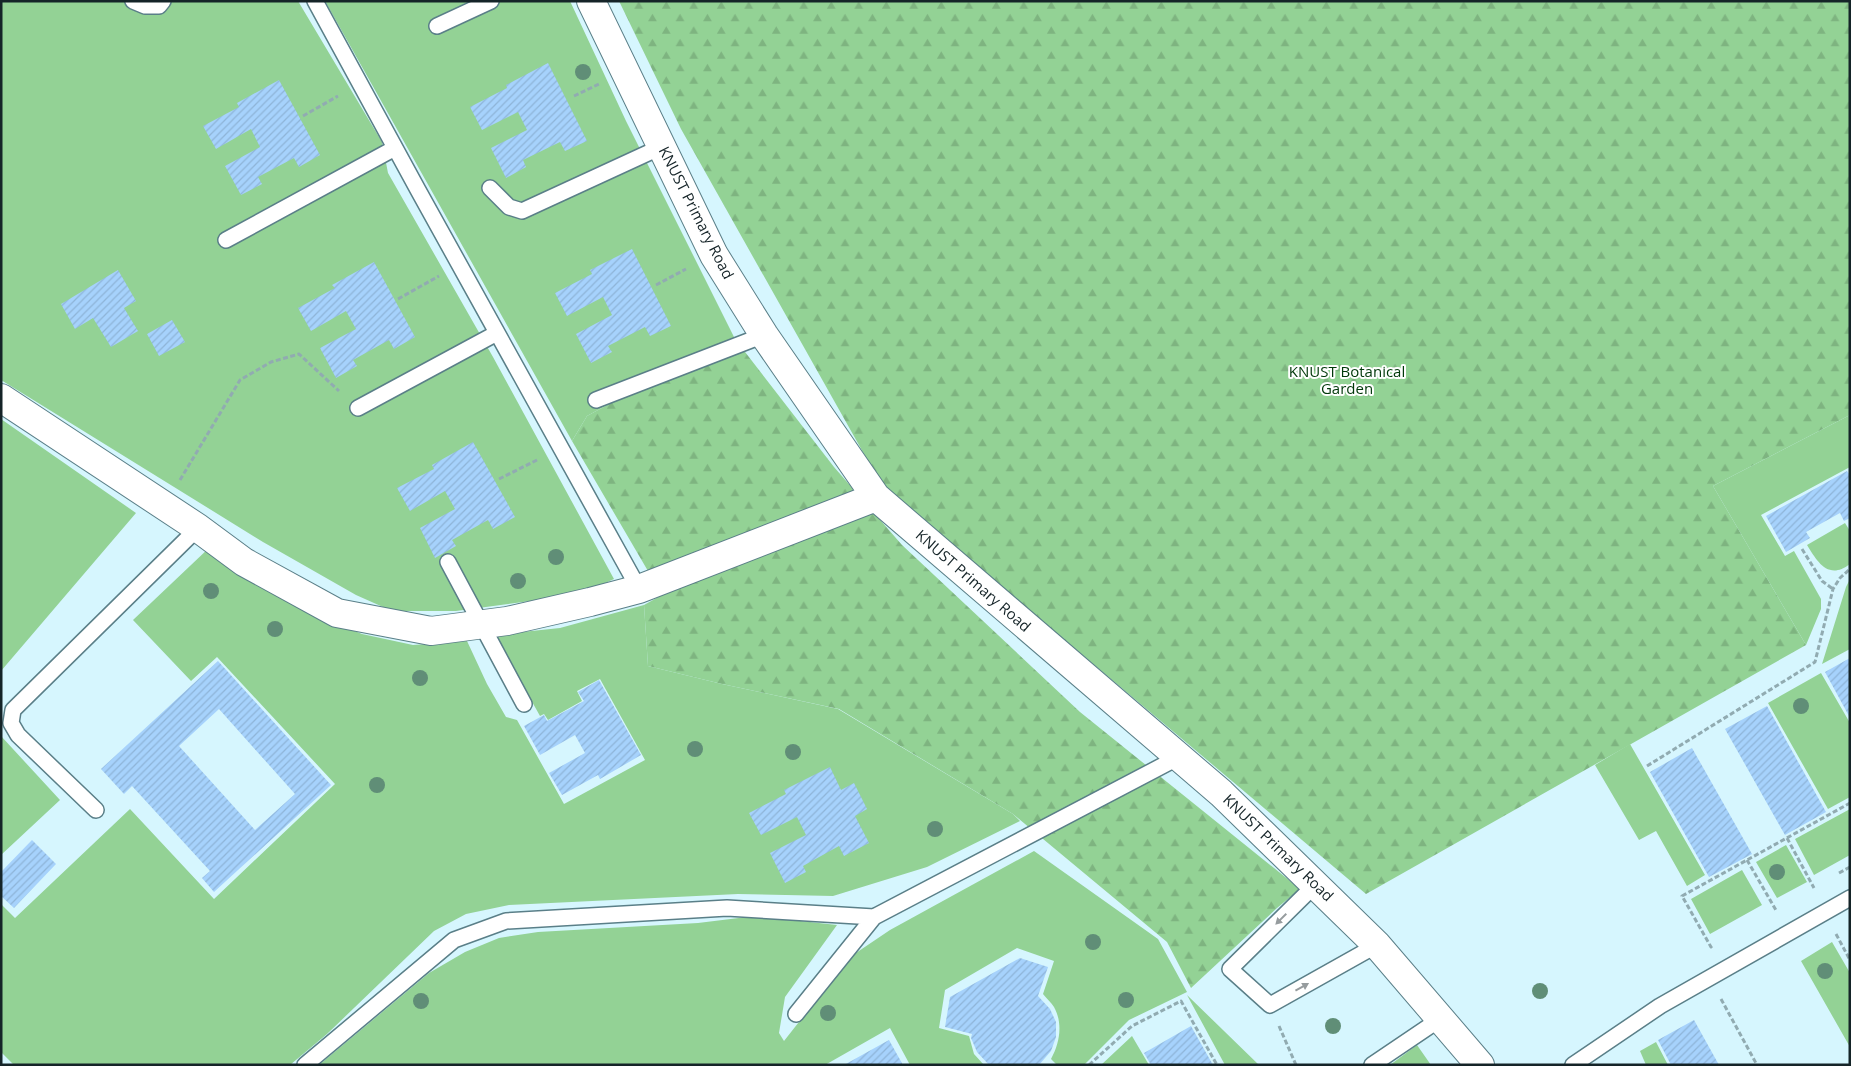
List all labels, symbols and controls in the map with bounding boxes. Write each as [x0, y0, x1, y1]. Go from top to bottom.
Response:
street label: KNUST Primary Road [655, 143, 739, 282]
park label: KNUST Botanical Garden [1289, 361, 1405, 398]
street label: KNUST Primary Road [912, 525, 1035, 636]
street label: KNUST Primary Road [1219, 789, 1338, 905]
one-way arrow [1275, 913, 1287, 925]
one-way arrow [1296, 983, 1309, 992]

